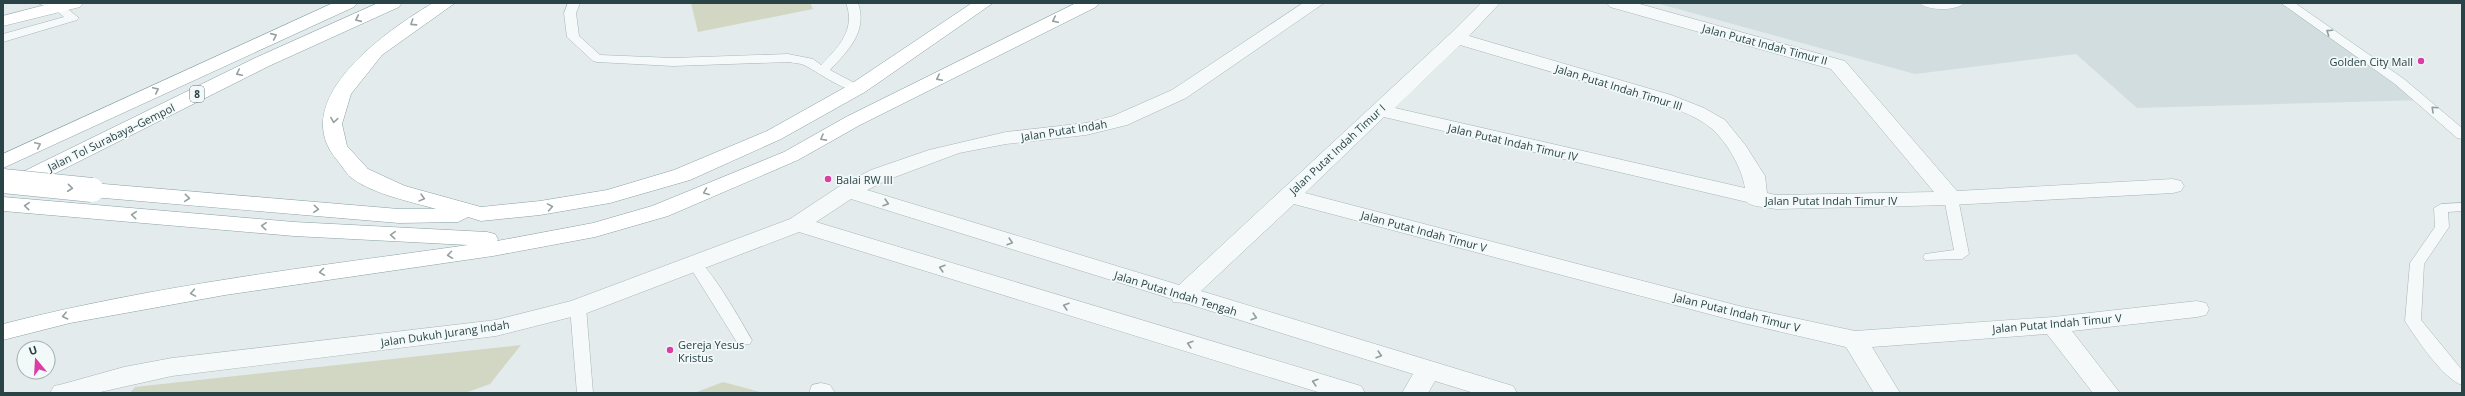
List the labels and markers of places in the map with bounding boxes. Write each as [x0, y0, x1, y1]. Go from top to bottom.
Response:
place label: Golden City Mall [2330, 54, 2413, 69]
marker: Golden City Mall [2416, 56, 2426, 66]
place label: Balai RW III [836, 172, 893, 187]
marker: Balai RW III [823, 174, 833, 184]
place label: Gereja Yesus Kristus [678, 337, 744, 365]
marker: Gereja Yesus Kristus [665, 345, 675, 355]

